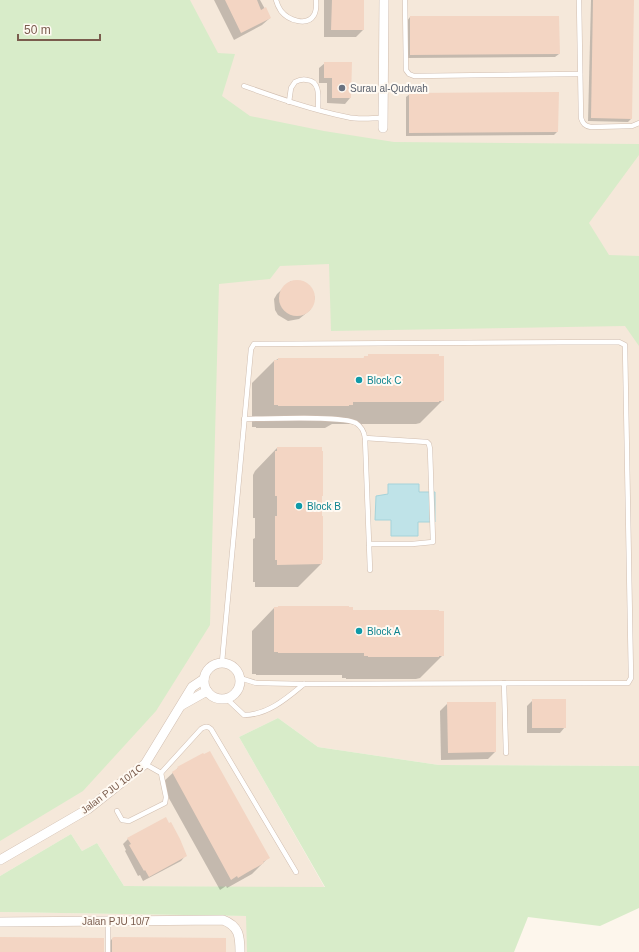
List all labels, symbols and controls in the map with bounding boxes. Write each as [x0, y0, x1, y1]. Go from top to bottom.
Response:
scale bar [18, 16, 100, 42]
text: 50 m [24, 23, 51, 37]
marker: Surau al-Qudwah [337, 83, 347, 93]
place label: Surau al-Qudwah [350, 83, 428, 94]
marker: Block C [354, 375, 364, 385]
place label: Block C [367, 375, 401, 386]
marker: Block B [294, 501, 304, 511]
place label: Block B [307, 501, 341, 512]
marker: Block A [354, 626, 364, 636]
place label: Block A [367, 626, 401, 637]
street label: Jalan PJU 10/1C [79, 762, 145, 816]
street label: Jalan PJU 10/7 [82, 916, 150, 927]

